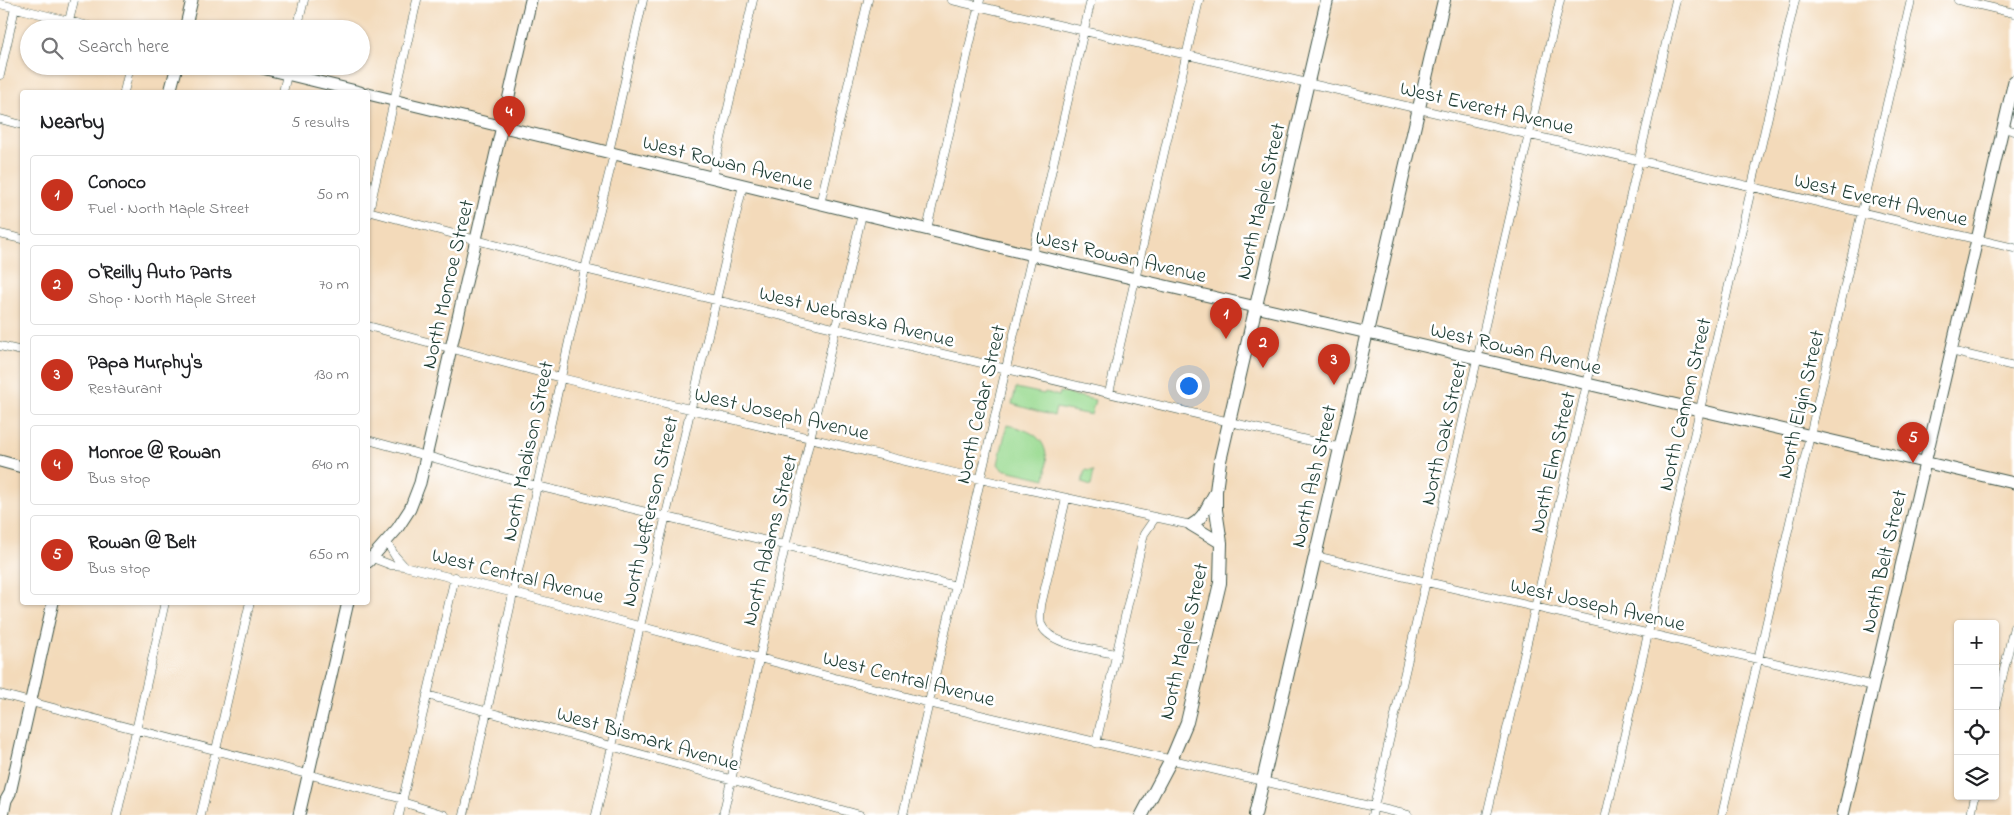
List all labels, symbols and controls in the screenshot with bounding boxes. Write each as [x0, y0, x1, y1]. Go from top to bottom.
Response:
search box [20, 20, 370, 75]
icon: search [38, 34, 66, 62]
text: Search here [78, 34, 169, 61]
street label: West Everett Avenue [1397, 74, 1577, 144]
pin: 4 [493, 96, 525, 137]
text: Nearby [40, 108, 104, 138]
text: 5 results [291, 111, 350, 135]
street label: North Maple Street [1229, 120, 1295, 283]
street label: West Rowan Avenue [639, 128, 816, 200]
street label: West Everett Avenue [1791, 166, 1971, 236]
text: Conoco [88, 170, 146, 197]
text: 1 [54, 183, 60, 207]
text: 50 m [317, 183, 349, 207]
text: Fuel · North Maple Street [88, 197, 249, 221]
street label: North Monroe Street [415, 197, 483, 372]
street label: West Rowan Avenue [1032, 224, 1210, 292]
text: O'Reilly Auto Parts [88, 260, 232, 287]
text: 2 [53, 273, 61, 297]
text: 70 m [319, 273, 349, 297]
street label: West Nebraska Avenue [756, 279, 958, 357]
text: Shop · North Maple Street [88, 287, 256, 311]
pin: 1 [1210, 298, 1242, 339]
street label: North Cannon Street [1651, 315, 1720, 494]
street label: West Rowan Avenue [1427, 316, 1605, 384]
street label: North Cedar Street [949, 322, 1015, 487]
pin: 2 [1247, 327, 1279, 368]
street label: North Elgin Street [1770, 327, 1836, 482]
pin: 3 [1318, 344, 1350, 385]
text: Papa Murphy's [88, 350, 203, 377]
street label: North Madison Street [495, 358, 563, 544]
street label: North Oak Street [1414, 359, 1476, 508]
text: 3 [54, 363, 60, 387]
text: 130 m [314, 363, 349, 387]
your location [1176, 373, 1202, 399]
text: Restaurant [88, 377, 162, 401]
street label: West Joseph Avenue [691, 380, 873, 450]
street label: North Elm Street [1523, 389, 1585, 536]
street label: North Ash Street [1284, 402, 1346, 551]
street label: North Jefferson Street [614, 413, 687, 610]
pin: 5 [1897, 422, 1929, 463]
text: Monroe @ Rowan [88, 440, 221, 467]
street label: North Adams Street [735, 452, 807, 629]
text: 4 [54, 453, 60, 477]
text: 640 m [312, 453, 349, 477]
text: Bus stop [88, 467, 151, 491]
street label: North Belt Street [1854, 487, 1916, 636]
text: Rowan @ Belt [88, 530, 196, 557]
street label: West Central Avenue [428, 541, 607, 613]
text: 5 [52, 543, 62, 567]
text: 650 m [309, 543, 349, 567]
text: Bus stop [88, 557, 151, 581]
street label: North Maple Street [1152, 560, 1218, 723]
street label: West Joseph Avenue [1507, 571, 1689, 641]
map controls [1954, 620, 1999, 800]
button: + [1954, 620, 1999, 665]
street label: West Central Avenue [819, 644, 998, 716]
button: − [1954, 665, 1999, 710]
street label: West Bismark Avenue [553, 700, 743, 781]
button: locate [1954, 710, 1999, 755]
button: layers [1954, 755, 1999, 800]

